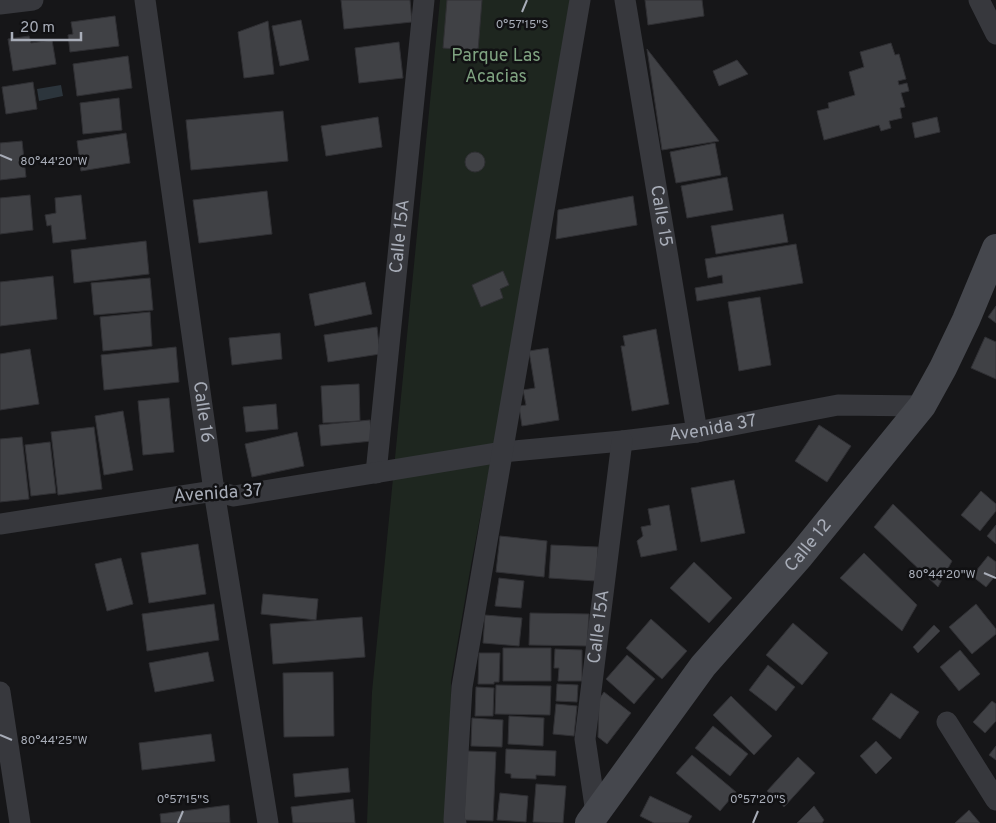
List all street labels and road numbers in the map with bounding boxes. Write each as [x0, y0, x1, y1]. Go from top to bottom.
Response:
street label: Calle 15 [645, 183, 677, 249]
street label: Calle 15A [385, 198, 415, 274]
street label: Calle 16 [187, 380, 219, 444]
street label: Avenida 37 [668, 409, 759, 447]
street label: Avenida 37 [173, 479, 263, 509]
street label: Calle 12 [780, 514, 837, 577]
street label: Calle 15A [583, 588, 615, 665]

